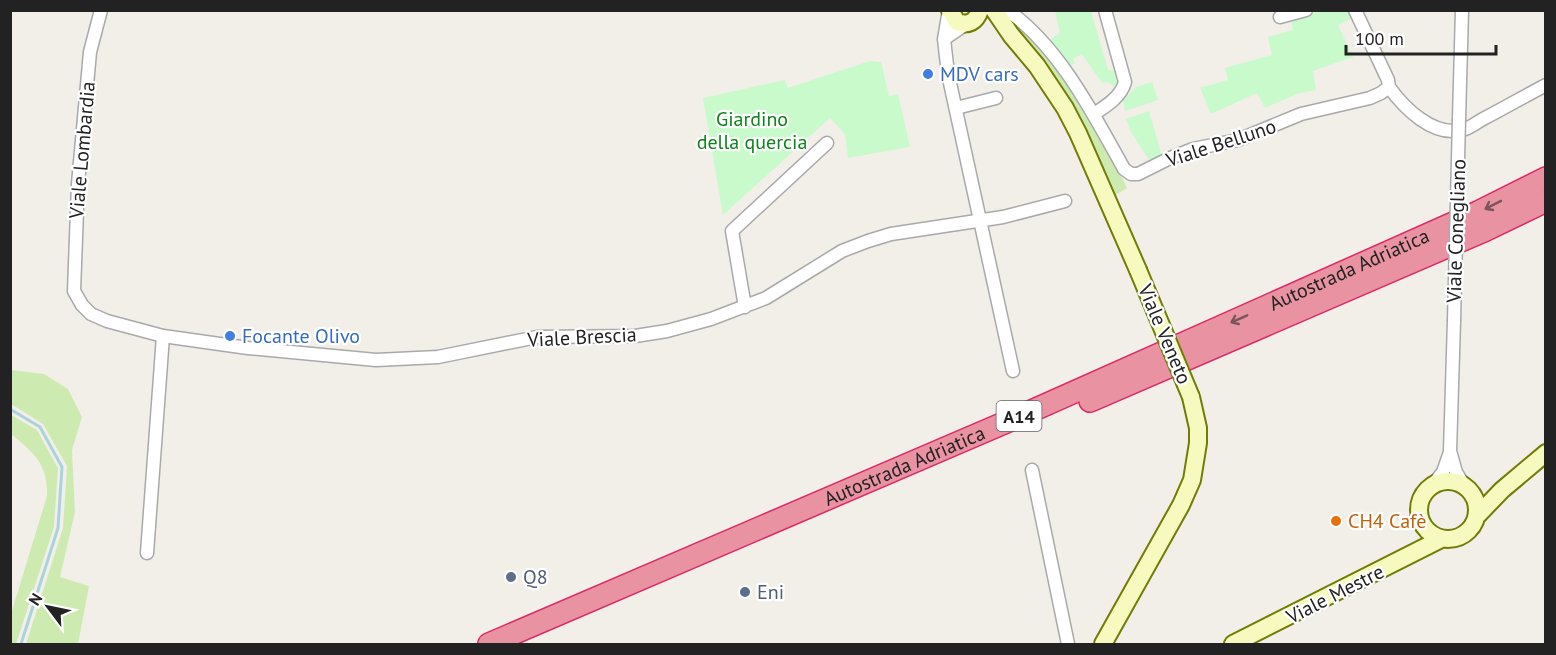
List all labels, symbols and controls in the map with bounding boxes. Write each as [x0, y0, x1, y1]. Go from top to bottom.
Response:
scale bar [1346, 18, 1496, 56]
text: 100 m [1355, 27, 1404, 50]
place label: MDV cars [940, 61, 1019, 87]
marker: MDV cars [921, 67, 935, 81]
street label: Viale Lombardia [63, 80, 101, 221]
park label: Giardino della quercia [697, 106, 807, 155]
street label: Viale Belluno [1162, 113, 1279, 173]
street label: Viale Conegliano [1440, 159, 1472, 304]
one-way arrow [1485, 199, 1503, 211]
street label: Autostrada Adriatica [1265, 222, 1433, 317]
street label: Viale Veneto [1132, 279, 1198, 388]
one-way arrow [1230, 313, 1248, 325]
street label: Viale Brescia [526, 321, 637, 353]
place label: Focante Olivo [242, 323, 360, 349]
marker: Focante Olivo [223, 329, 237, 343]
road number: A14 [996, 401, 1042, 431]
street label: Autostrada Adriatica [820, 420, 989, 512]
place label: CH4 Cafè [1348, 508, 1426, 534]
marker: CH4 Cafè [1329, 514, 1343, 528]
street label: Viale Mestre [1281, 558, 1388, 630]
place label: Q8 [523, 564, 548, 590]
marker: Q8 [504, 570, 518, 584]
north arrow [18, 577, 78, 637]
place label: Eni [757, 579, 784, 605]
marker: Eni [738, 585, 752, 599]
text: N [24, 589, 47, 609]

